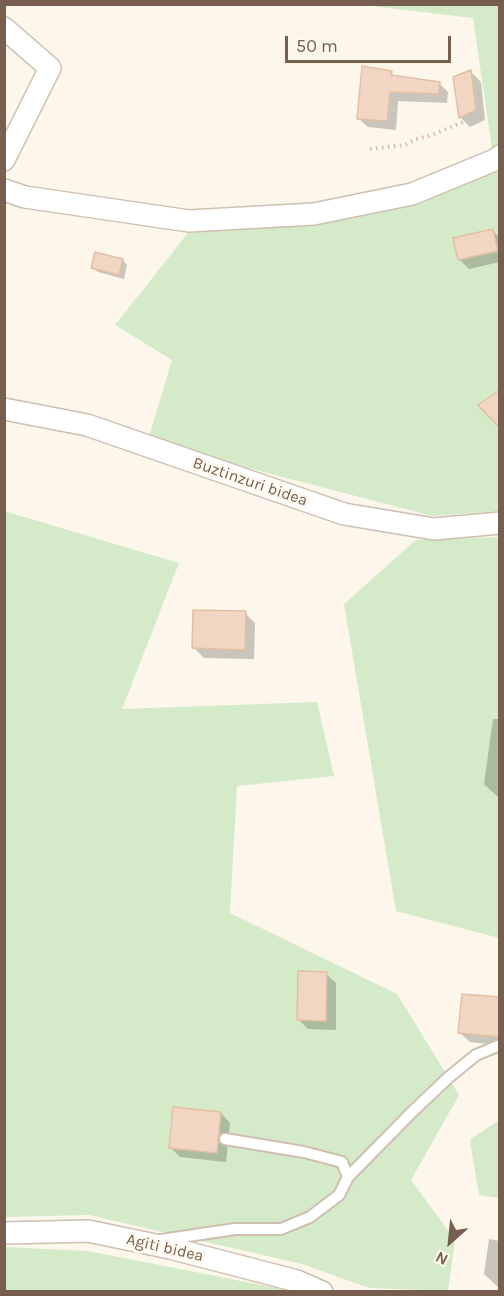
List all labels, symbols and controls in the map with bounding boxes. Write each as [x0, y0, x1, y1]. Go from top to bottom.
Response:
scale bar [288, 24, 454, 62]
text: 50 m [296, 35, 338, 57]
street label: Buztinzuri bidea [190, 453, 310, 511]
north arrow [420, 1212, 480, 1272]
street label: Agiti bidea [125, 1230, 205, 1266]
text: N [432, 1247, 451, 1270]

